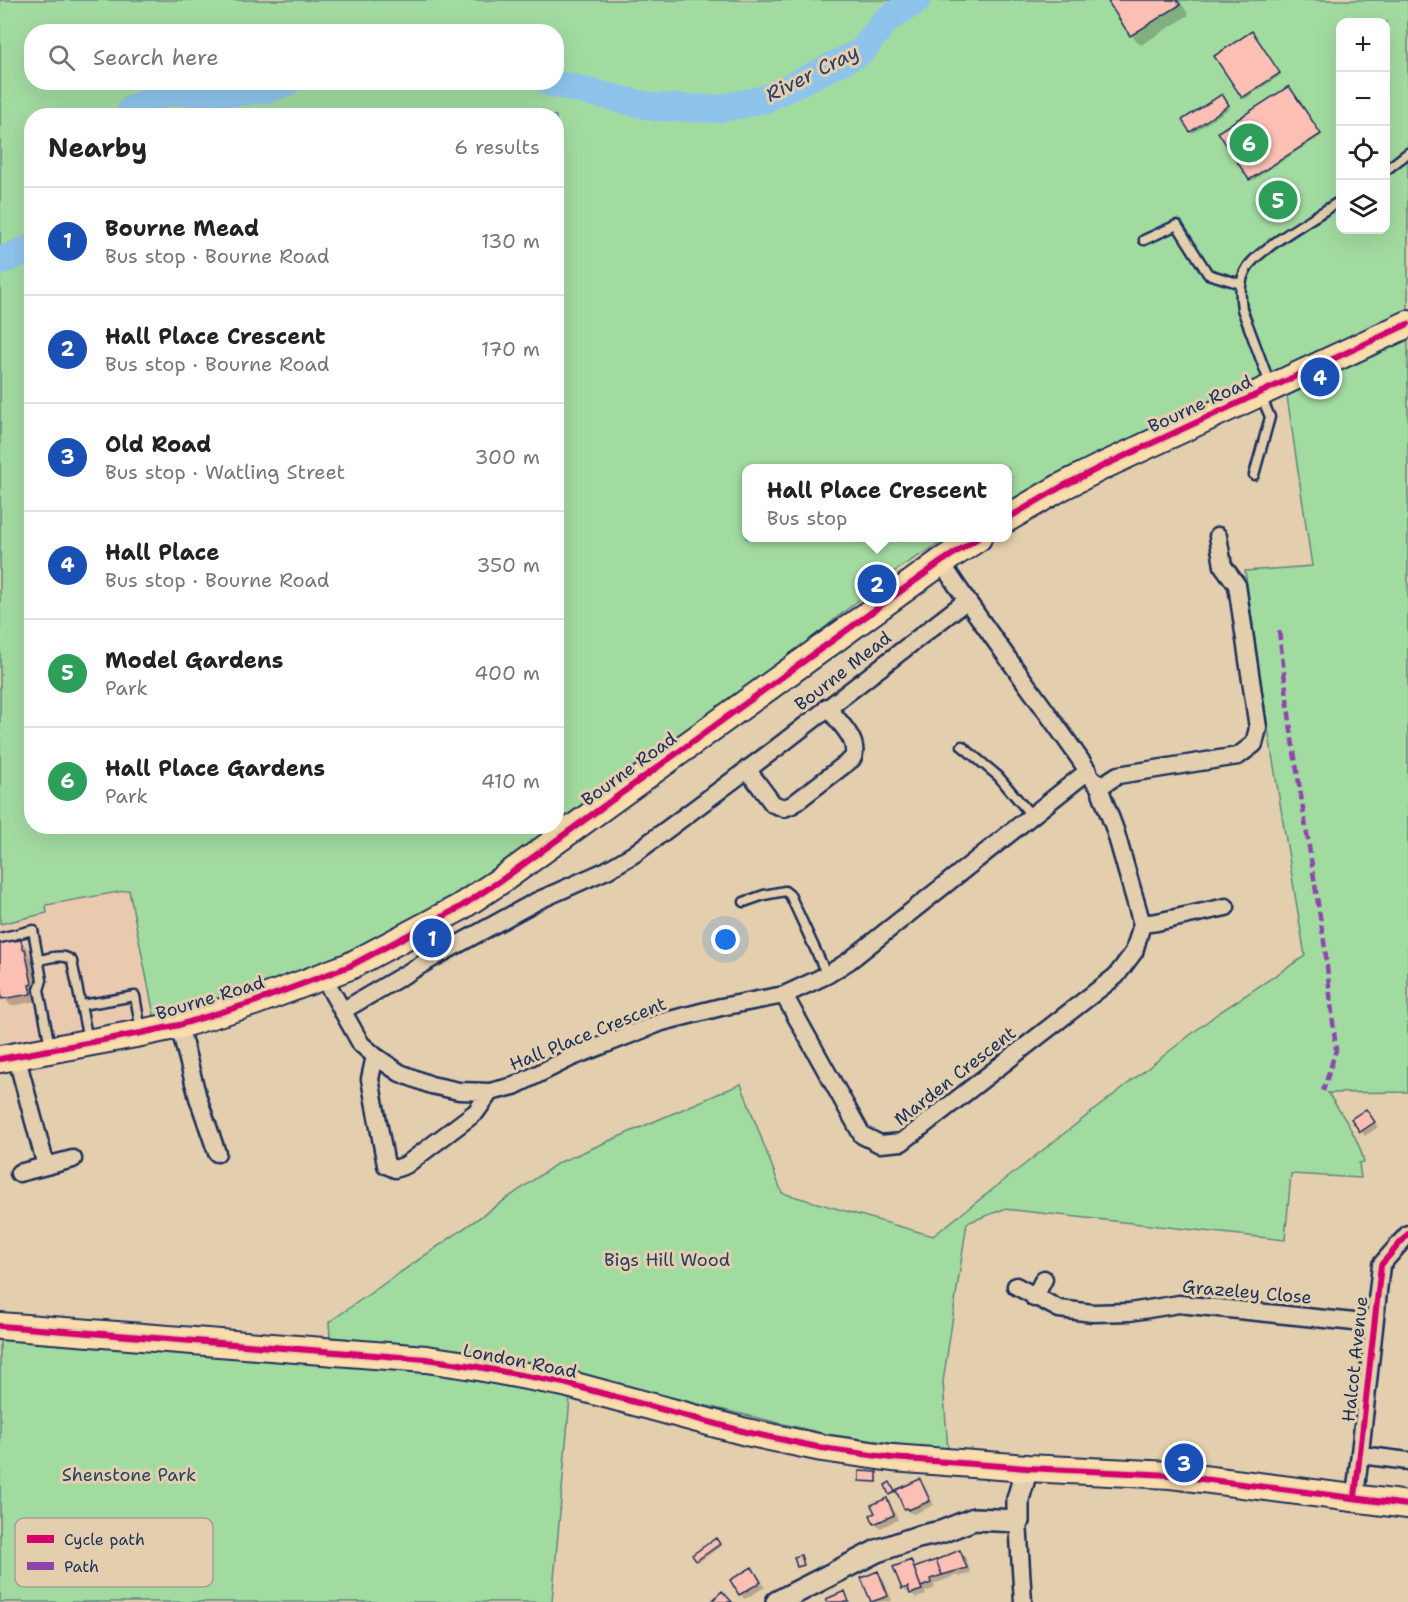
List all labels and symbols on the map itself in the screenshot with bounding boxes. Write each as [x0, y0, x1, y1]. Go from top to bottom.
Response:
water label: River Cray [761, 38, 863, 108]
pin: 6 [1230, 120, 1268, 166]
pin: 5 [1258, 178, 1298, 222]
pin: 4 [1300, 354, 1340, 400]
street label: Bourne Road [1144, 369, 1256, 439]
pin: 2 [858, 562, 896, 606]
street label: Bourne Mead [790, 626, 896, 716]
street label: Bourne Road [577, 726, 681, 812]
pin: 1 [412, 916, 452, 960]
your location [711, 925, 740, 954]
street label: Bourne Road [153, 970, 267, 1026]
street label: Hall Place Crescent [506, 992, 670, 1076]
street label: Marden Crescent [889, 1021, 1021, 1131]
park label: Bigs Hill Wood [604, 1248, 730, 1272]
street label: Grazeley Close [1181, 1274, 1313, 1310]
street label: Halcot Avenue [1336, 1295, 1374, 1423]
street label: London Road [461, 1338, 579, 1384]
pin: 3 [1164, 1440, 1204, 1486]
park label: Shenstone Park [62, 1463, 196, 1487]
legend [15, 1518, 213, 1587]
text: Cycle path [64, 1529, 145, 1550]
text: Path [64, 1556, 99, 1577]

